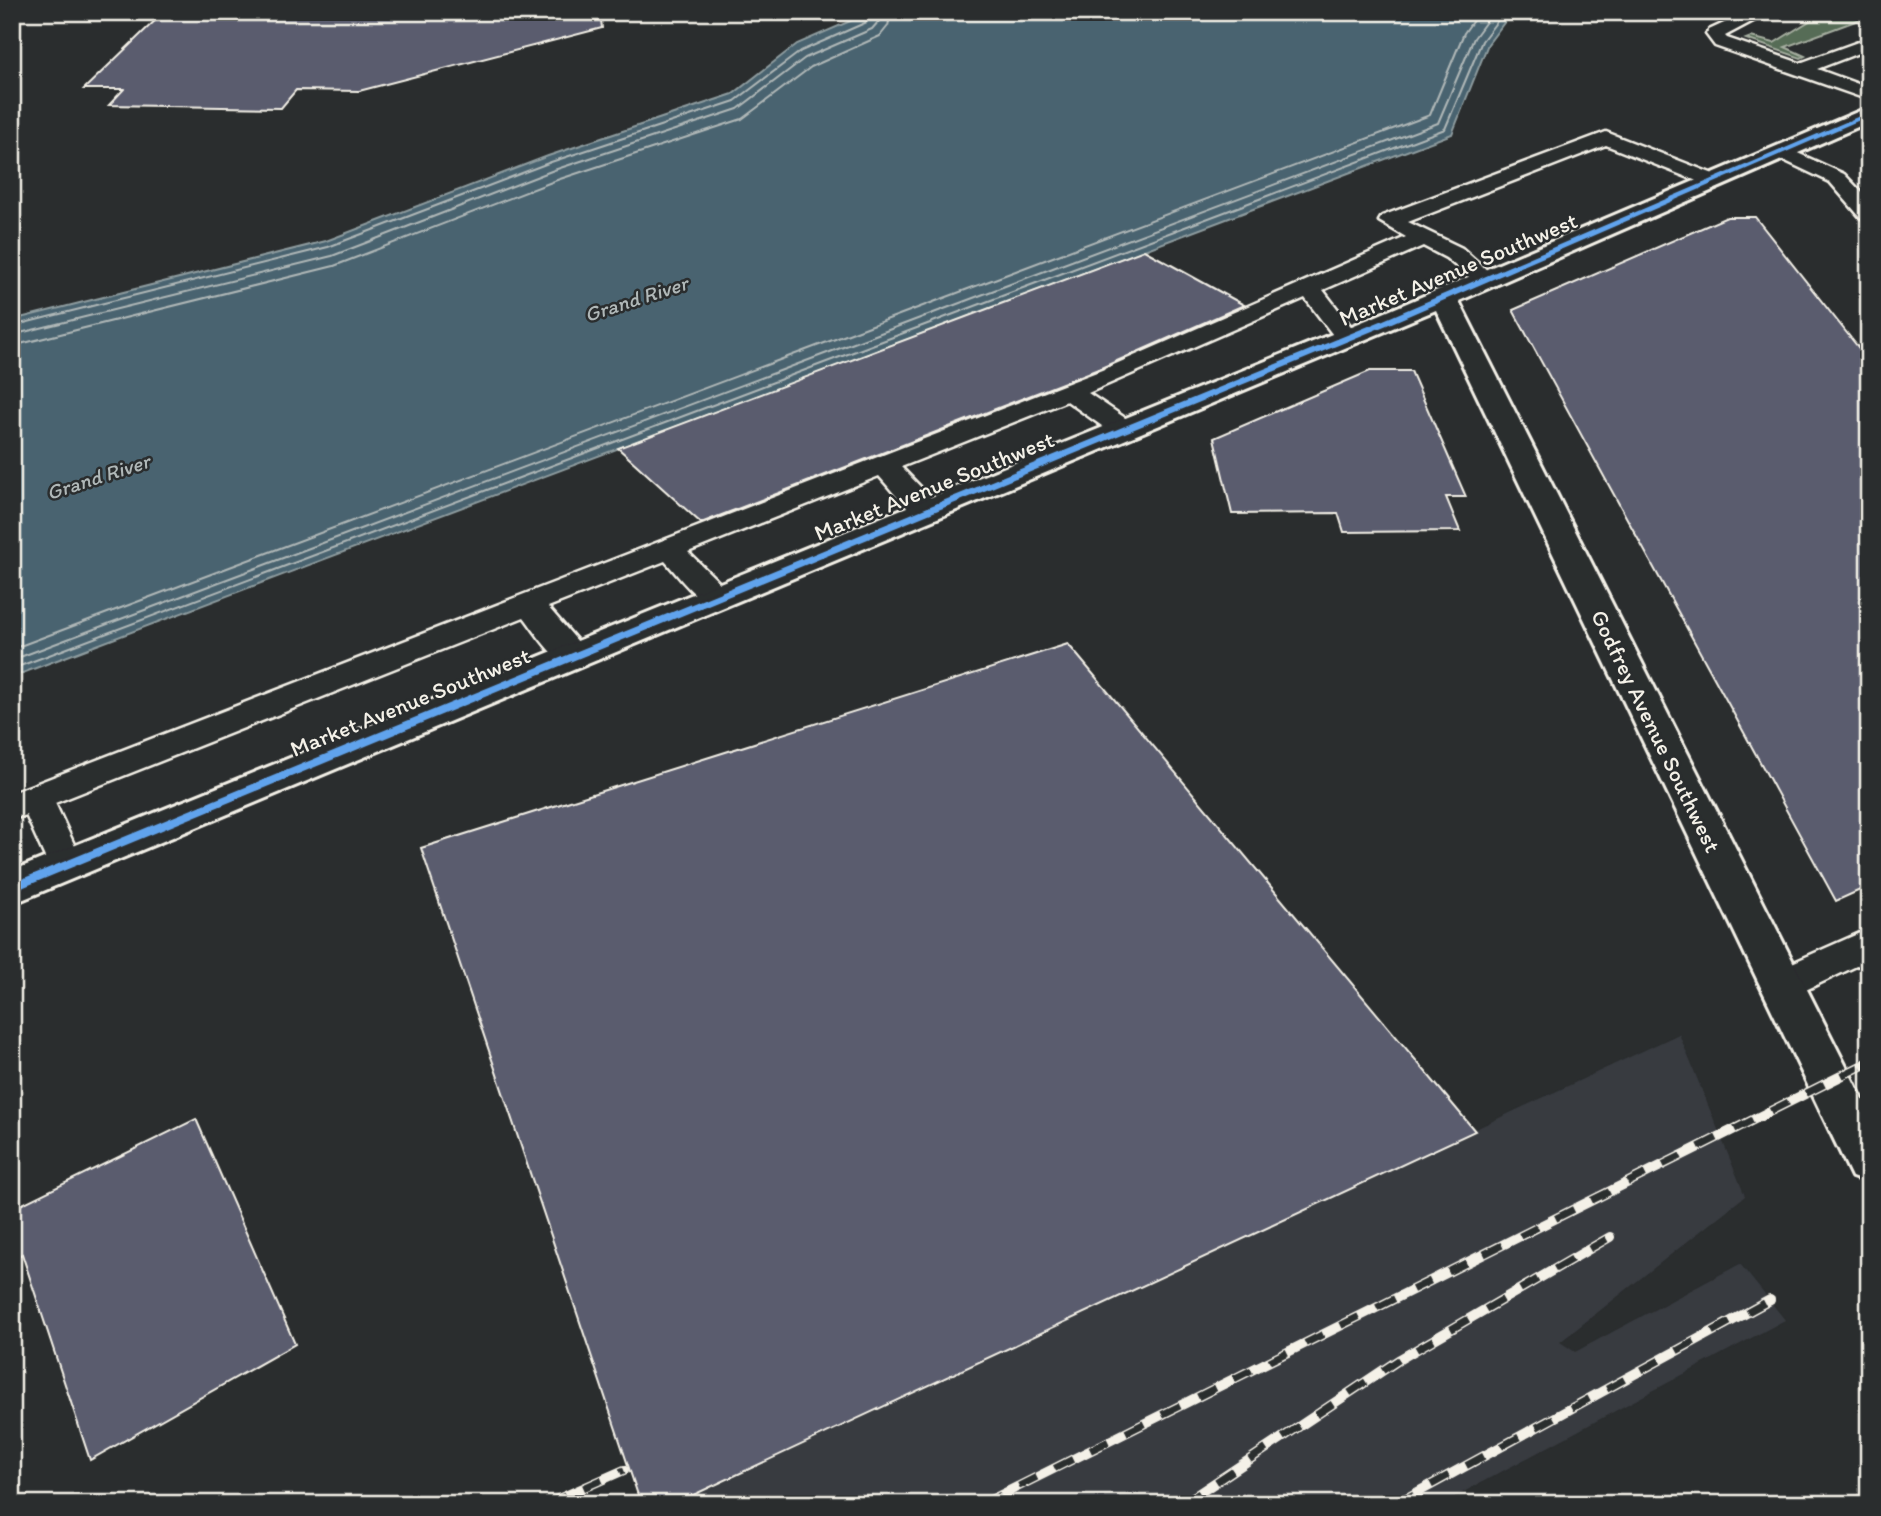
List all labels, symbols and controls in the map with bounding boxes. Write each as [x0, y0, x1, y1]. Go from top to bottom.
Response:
street label: Market Avenue Southwest [1335, 206, 1582, 332]
water label: Grand River [581, 269, 693, 327]
street label: Market Avenue Southwest [810, 425, 1058, 547]
water label: Grand River [43, 447, 155, 505]
street label: Godfrey Avenue Southwest [1585, 605, 1727, 857]
street label: Market Avenue Southwest [286, 641, 534, 763]

